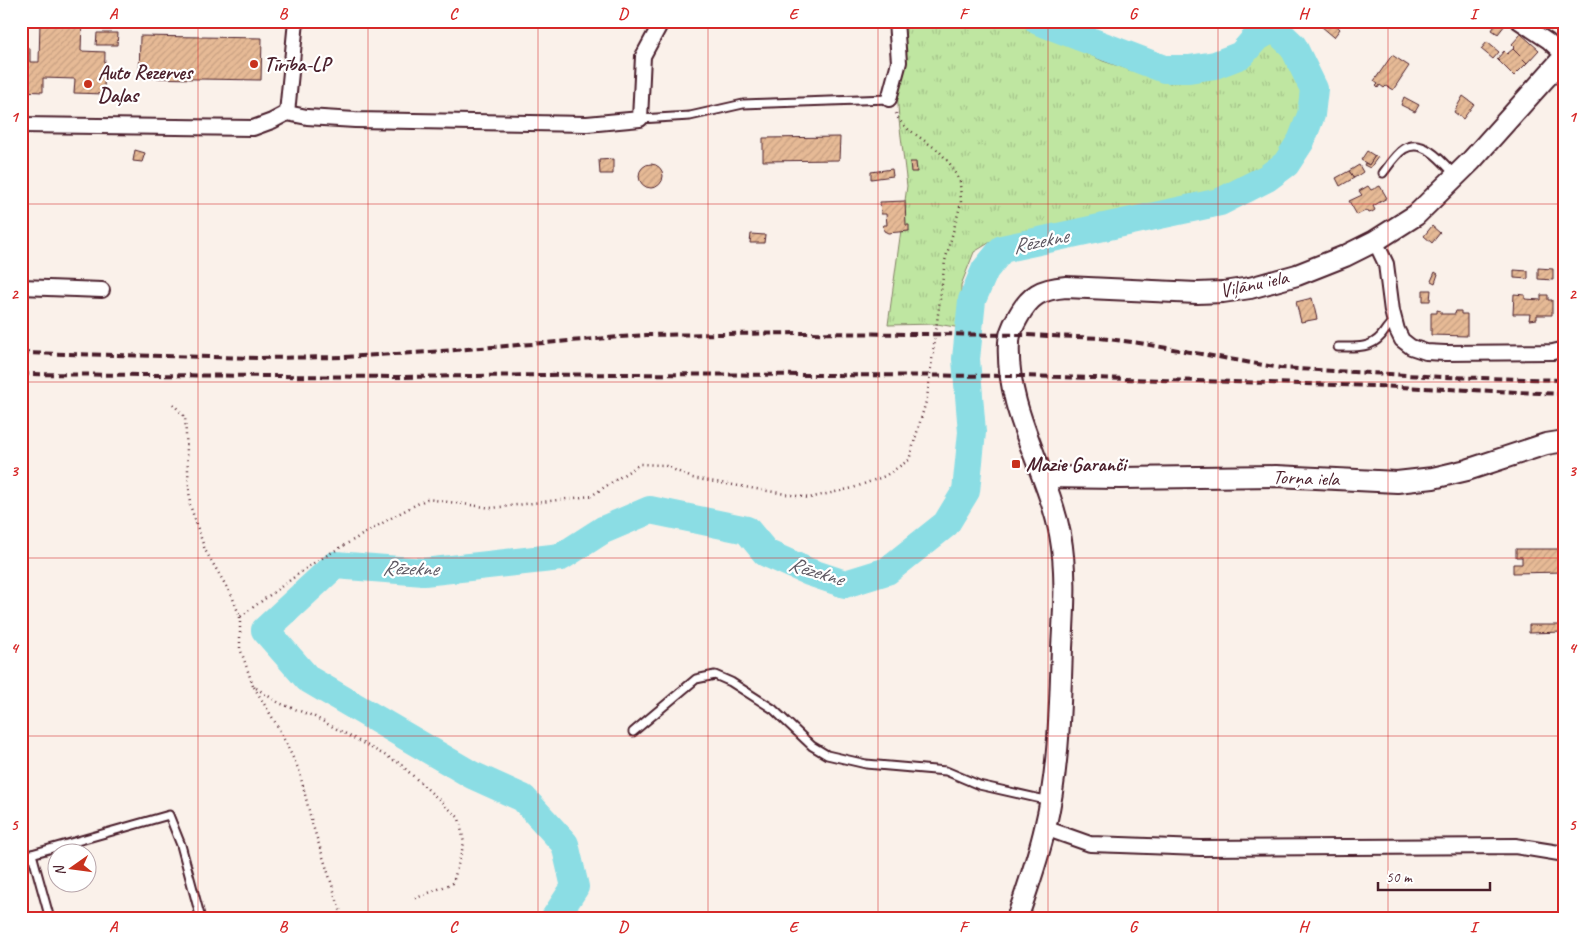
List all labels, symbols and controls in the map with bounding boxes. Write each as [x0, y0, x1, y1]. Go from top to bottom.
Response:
text: A [109, 4, 119, 24]
text: B [279, 4, 289, 24]
text: C [449, 4, 459, 24]
text: D [618, 4, 629, 24]
text: E [789, 4, 800, 24]
text: F [959, 4, 970, 24]
text: G [1129, 4, 1139, 24]
text: H [1298, 4, 1310, 24]
text: I [1470, 4, 1480, 24]
place label: Tīrība-LP [264, 52, 333, 77]
marker: Tīrība-LP [248, 58, 260, 70]
place label: Auto Rezerves Daļas [98, 60, 194, 108]
marker: Auto Rezerves Daļas [82, 78, 94, 90]
text: 1 [10, 107, 19, 127]
text: 1 [1568, 107, 1577, 127]
water label: Rēzekne [1010, 222, 1073, 259]
street label: Viļānu iela [1218, 264, 1292, 303]
text: 2 [10, 284, 19, 304]
text: 2 [1568, 284, 1577, 304]
place label: Mazie Garanči [1026, 452, 1129, 477]
marker: Mazie Garanči [1010, 458, 1022, 470]
text: 3 [10, 461, 19, 481]
text: 3 [1568, 461, 1577, 481]
street label: Torņa iela [1272, 464, 1341, 492]
water label: Rēzekne [786, 550, 849, 592]
water label: Rēzekne [382, 555, 441, 582]
text: 4 [10, 638, 19, 658]
text: 4 [1568, 638, 1577, 658]
text: 5 [11, 815, 20, 835]
text: 5 [1569, 815, 1578, 835]
north arrow [48, 842, 98, 892]
scale bar [1378, 860, 1491, 892]
text: N [50, 863, 69, 877]
text: 50 m [1386, 868, 1413, 887]
text: A [109, 917, 119, 937]
text: B [279, 917, 289, 937]
text: C [449, 917, 459, 937]
text: D [618, 917, 629, 937]
text: E [789, 917, 800, 937]
text: F [959, 917, 970, 937]
text: G [1129, 917, 1139, 937]
text: H [1298, 917, 1310, 937]
text: I [1470, 917, 1480, 937]

